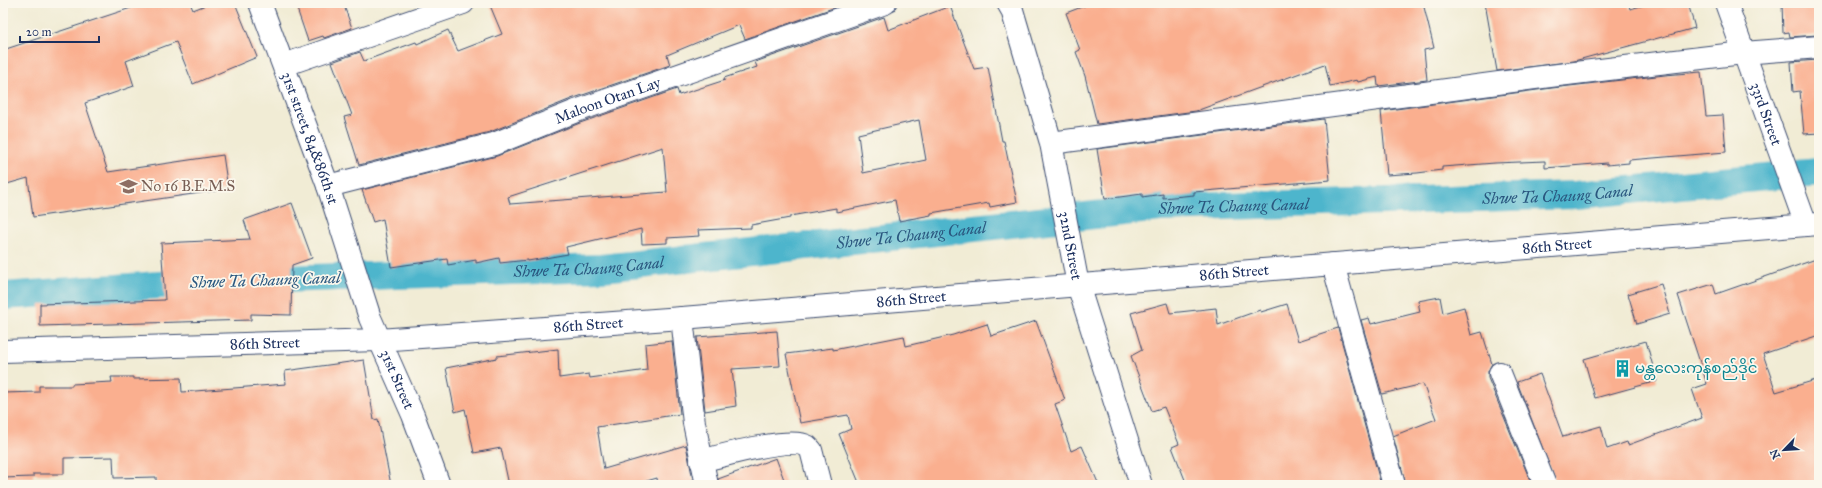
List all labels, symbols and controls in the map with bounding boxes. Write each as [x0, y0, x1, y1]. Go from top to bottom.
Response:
scale bar [20, 18, 99, 44]
text: 20 m [26, 25, 52, 39]
street label: 31st street, 84&86th st [277, 69, 342, 207]
street label: Maloon Otan Lay [552, 73, 664, 128]
street label: 33rd Street [1746, 80, 1786, 149]
school or university icon: No 16 B.E.M.S [118, 176, 138, 196]
place label: No 16 B.E.M.S [141, 177, 235, 195]
water label: Shwe Ta Chaung Canal [1481, 180, 1635, 207]
water label: Shwe Ta Chaung Canal [1157, 194, 1311, 218]
street label: 32nd Street [1055, 210, 1086, 282]
water label: Shwe Ta Chaung Canal [834, 217, 989, 252]
street label: 86th Street [1521, 234, 1593, 258]
water label: Shwe Ta Chaung Canal [512, 252, 666, 281]
street label: 86th Street [1199, 260, 1270, 284]
water label: Shwe Ta Chaung Canal [188, 268, 342, 292]
street label: 86th Street [876, 287, 948, 311]
street label: 86th Street [553, 313, 624, 336]
street label: 86th Street [230, 333, 301, 353]
street label: 31st Street [376, 347, 419, 413]
building icon: မန္တလေးကုန်စည်ဒိုင် [1612, 358, 1632, 378]
place label: မန္တလေးကုန်စည်ဒိုင် [1635, 358, 1757, 380]
north arrow [1764, 430, 1804, 470]
text: N [1767, 446, 1783, 461]

